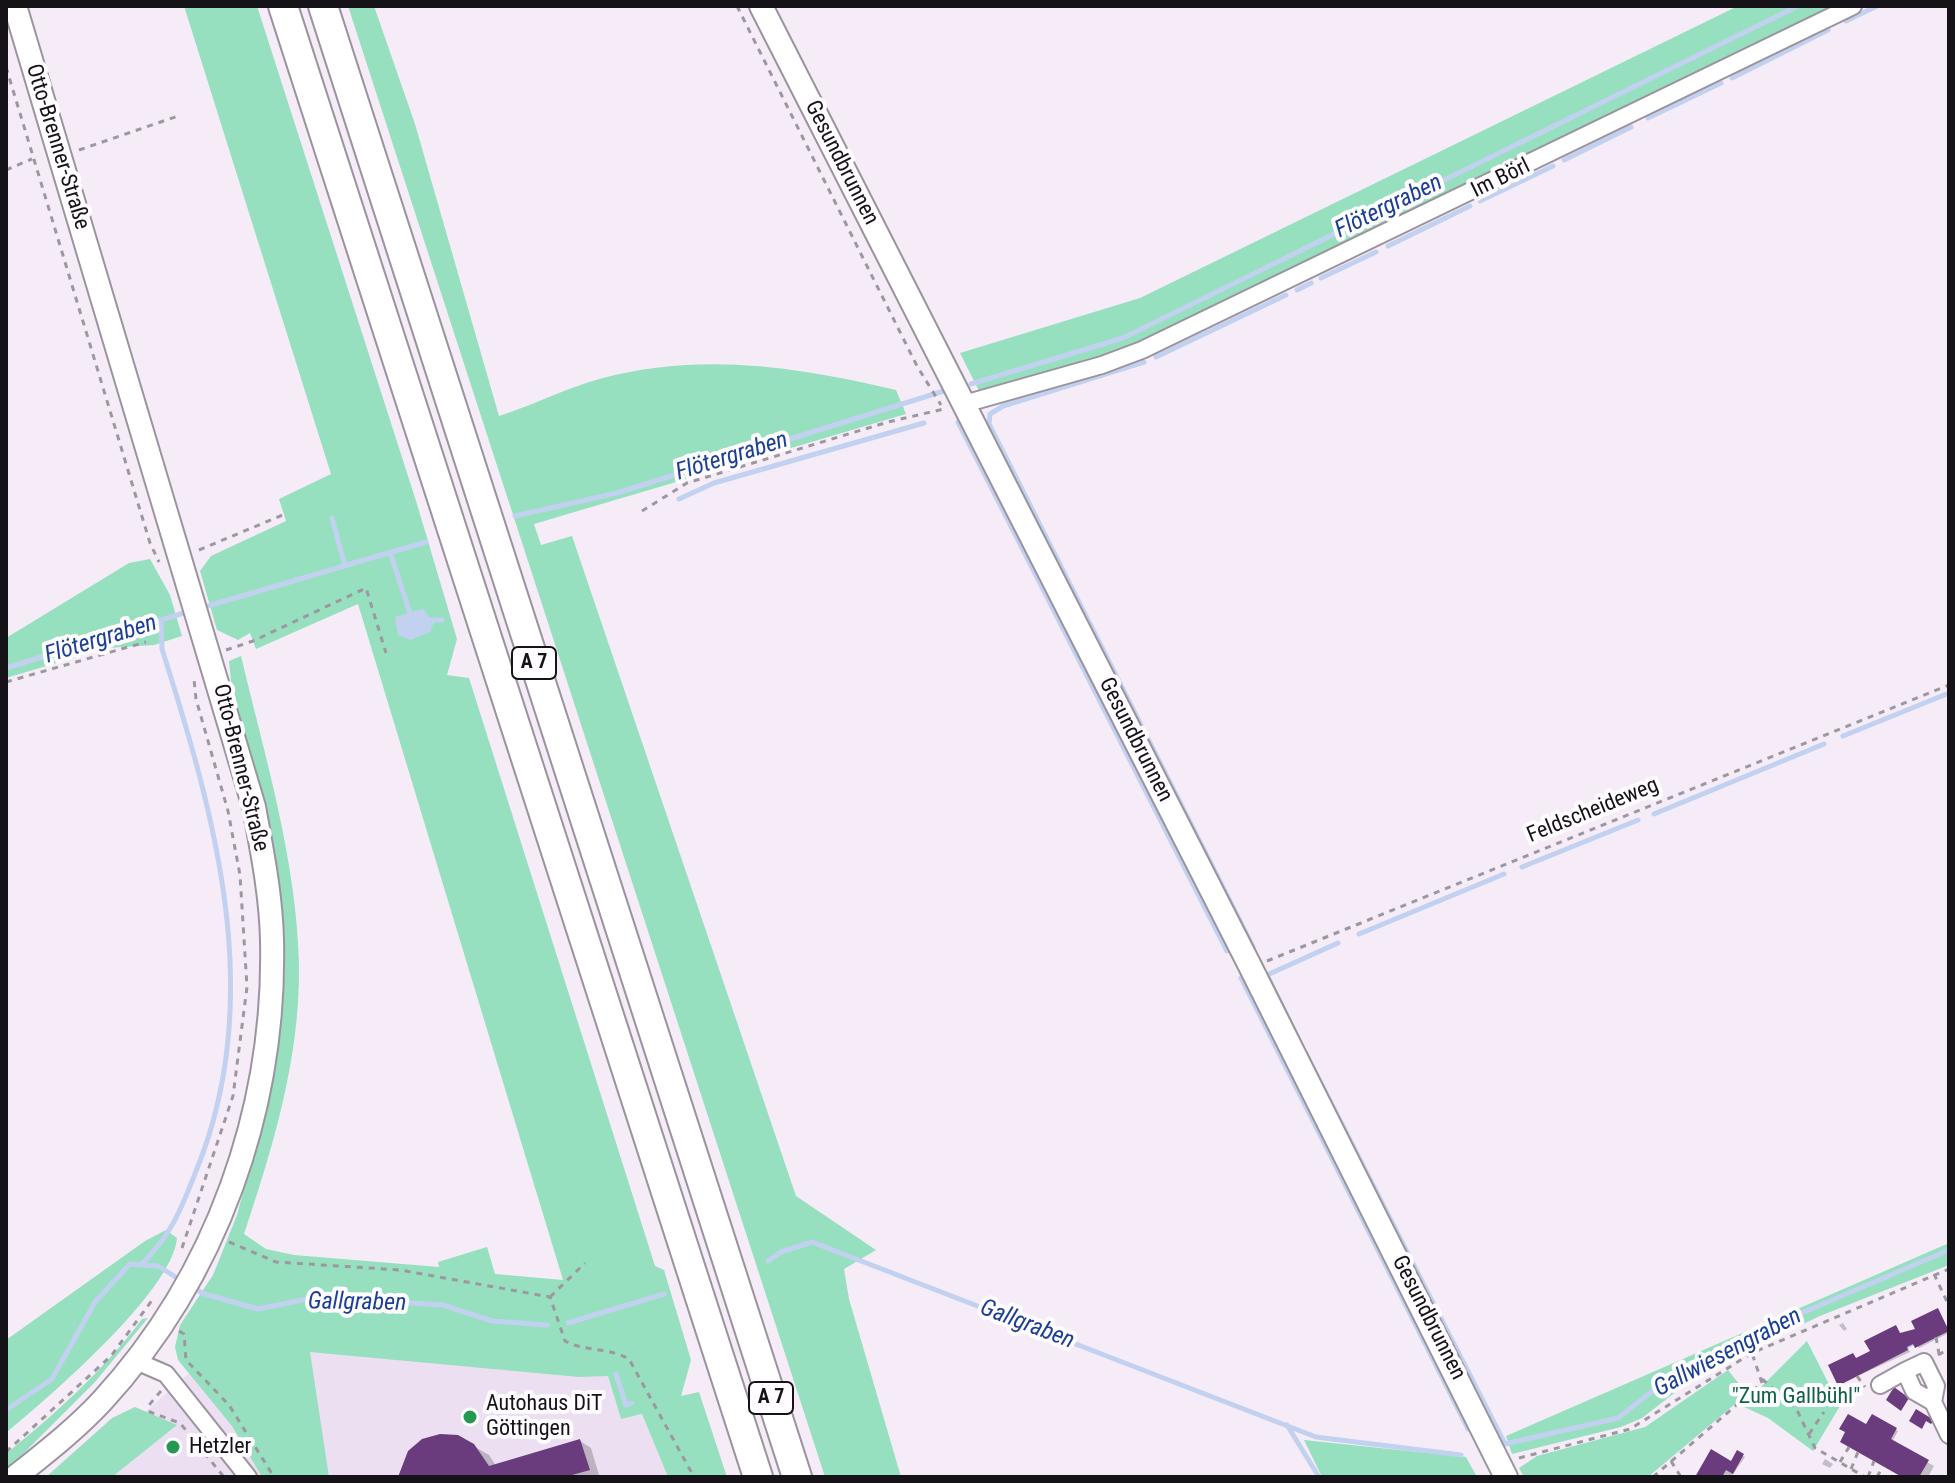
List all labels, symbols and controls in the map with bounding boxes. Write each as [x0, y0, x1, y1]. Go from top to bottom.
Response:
street label: Otto-Brenner-Straße [19, 61, 95, 233]
street label: Gesundbrunnen [798, 96, 884, 230]
street label: Im Börl [1467, 154, 1535, 204]
water label: Flötergraben [1331, 169, 1447, 245]
water label: Flötergraben [672, 426, 792, 488]
water label: Flötergraben [41, 609, 161, 671]
road number: A 7 [512, 647, 556, 679]
street label: Gesundbrunnen [1092, 673, 1178, 807]
street label: Otto-Brenner-Straße [206, 682, 274, 854]
street label: Feldscheideweg [1523, 773, 1663, 849]
street label: Gesundbrunnen [1385, 1251, 1471, 1385]
water label: Gallgraben [307, 1288, 407, 1318]
water label: Gallgraben [976, 1294, 1078, 1356]
water label: Gallwiesengraben [1649, 1302, 1807, 1404]
road number: A 7 [749, 1382, 793, 1414]
park label: "Zum Gallbühl" [1732, 1384, 1860, 1410]
place label: Autohaus DiT Göttingen [486, 1391, 602, 1442]
marker: Autohaus DiT Göttingen [461, 1408, 479, 1426]
place label: Hetzler [189, 1434, 251, 1460]
marker: Hetzler [164, 1438, 182, 1456]

